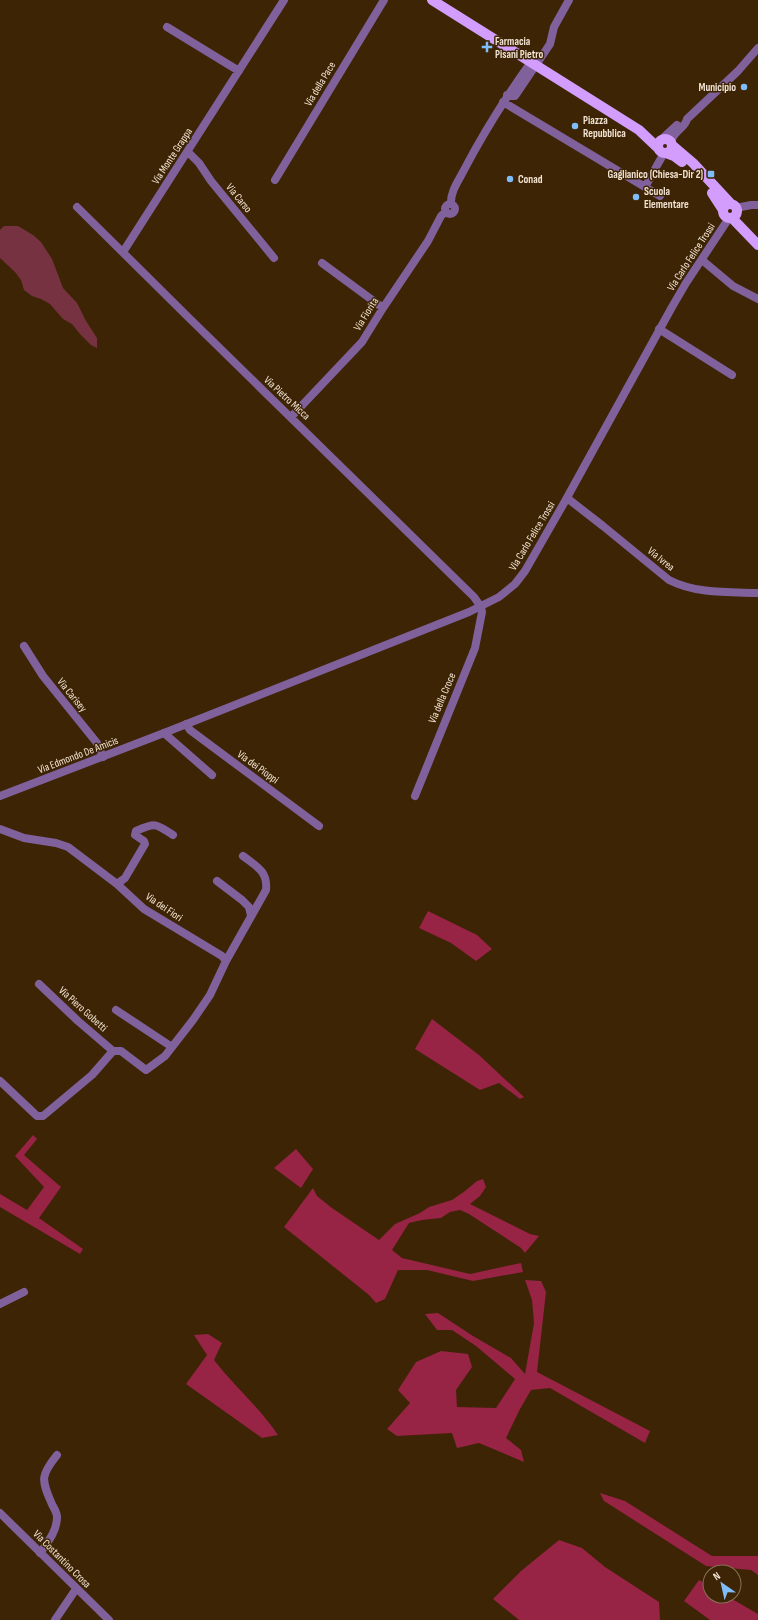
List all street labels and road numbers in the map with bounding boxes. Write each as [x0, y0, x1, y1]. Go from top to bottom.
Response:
street label: Via della Pace [302, 59, 338, 109]
street label: Via Monte Grappa [149, 125, 195, 187]
street label: Via Carso [223, 181, 255, 216]
street label: Via Carlo Felice Trossi [664, 221, 718, 293]
street label: Via Fiorita [351, 295, 381, 333]
street label: Via Pietro Micca [261, 373, 313, 423]
street label: Via Carlo Felice Trossi [506, 499, 558, 573]
street label: Via Ivrea [645, 544, 677, 574]
street label: Via della Croce [426, 671, 458, 725]
street label: Via Carisey [54, 675, 90, 715]
street label: Via Edmondo De Amicis [36, 734, 120, 776]
street label: Via dei Pioppi [235, 748, 281, 786]
street label: Via dei Fiori [143, 890, 185, 924]
street label: Via Piero Gobetti [56, 984, 110, 1034]
street label: Via Costantino Crosa [30, 1527, 94, 1591]

